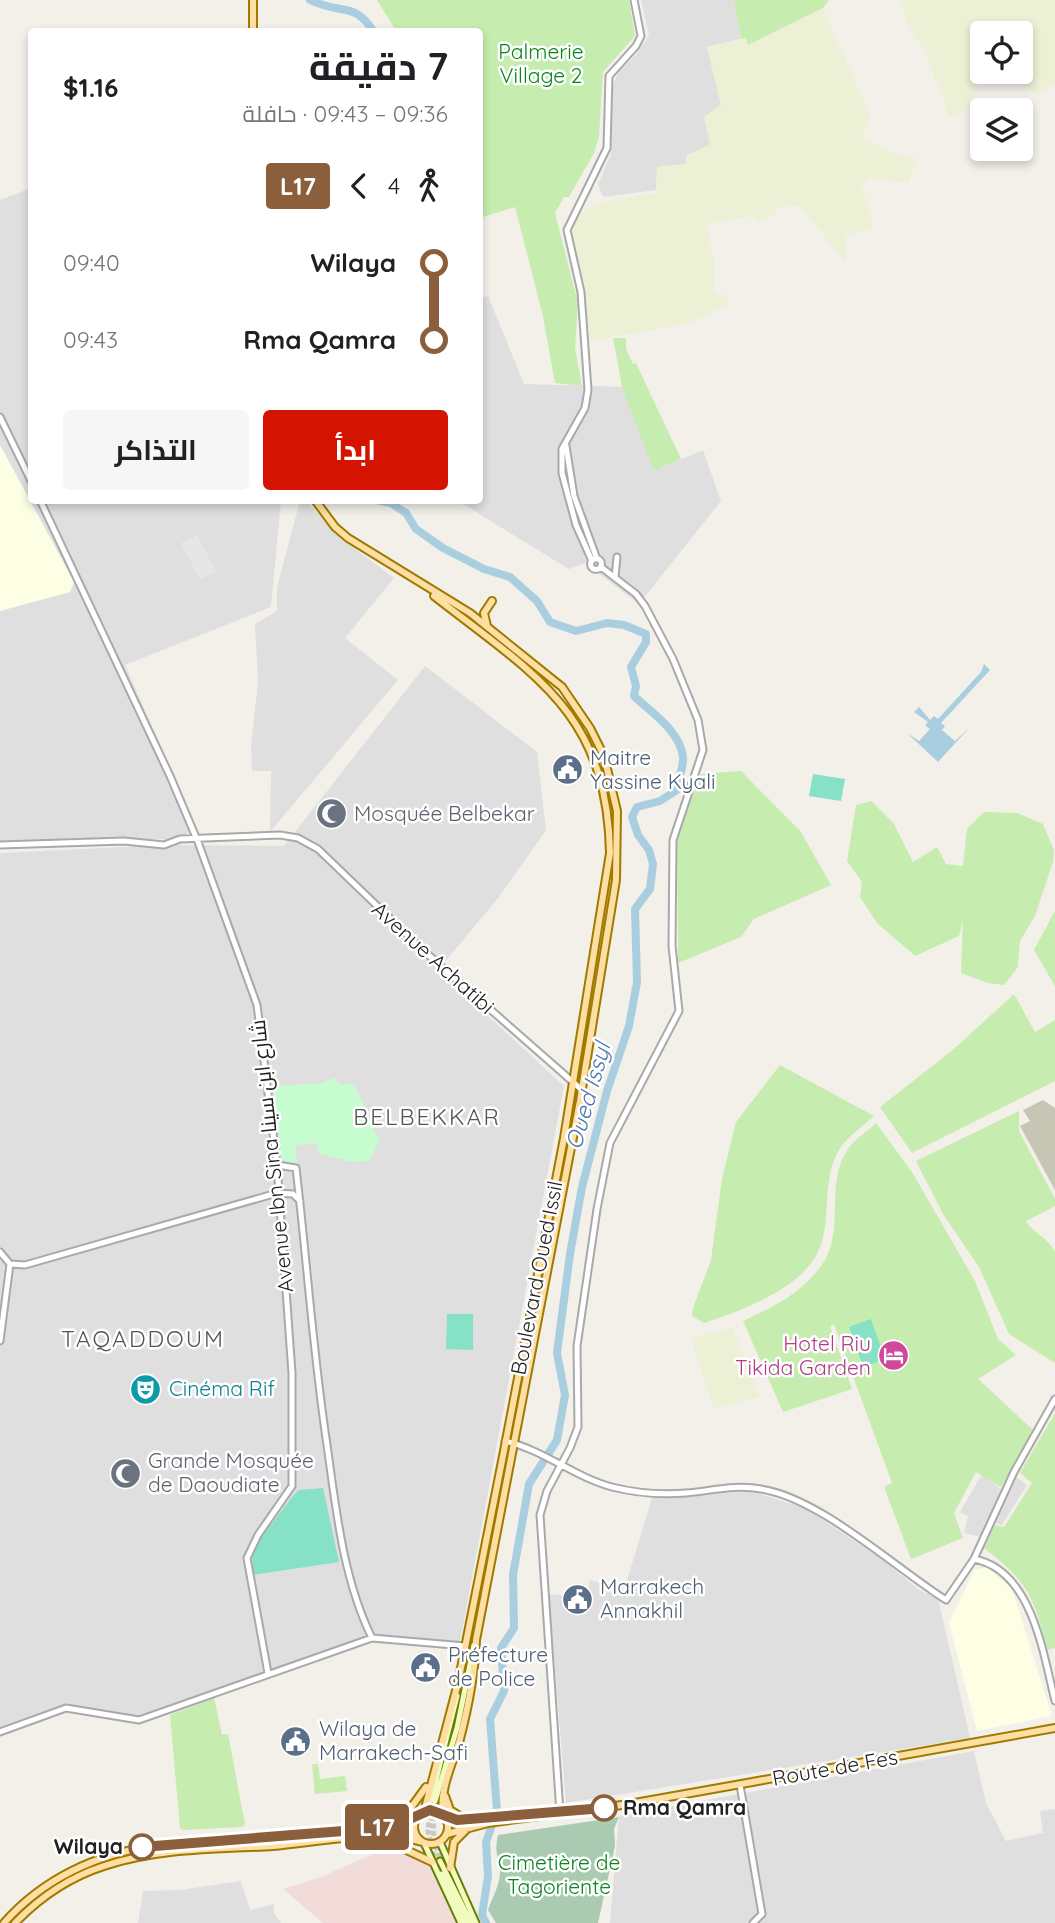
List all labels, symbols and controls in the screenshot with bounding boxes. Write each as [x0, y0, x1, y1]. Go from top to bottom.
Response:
map controls [970, 21, 1033, 161]
button: locate [970, 21, 1033, 84]
park label: Palmerie Village 2 [498, 38, 584, 88]
text: 7 دقيقة [309, 42, 448, 90]
text: $1.16 [63, 71, 118, 104]
button: layers [970, 98, 1033, 161]
text: 09:36 – 09:43 · حافلة [243, 99, 448, 128]
icon: back [340, 167, 378, 205]
icon: walk [410, 167, 448, 205]
text: L17 [280, 171, 316, 201]
text: 4 [388, 171, 400, 200]
text: Wilaya [310, 246, 396, 279]
text: 09:40 [63, 248, 120, 277]
text: Rma Qamra [243, 323, 396, 356]
text: 09:43 [63, 325, 118, 354]
button: التذاكر [63, 410, 249, 490]
button: ابدأ [263, 410, 448, 490]
place label: Maitre Yassine Kyali [590, 744, 715, 794]
public building icon: Maitre Yassine Kyali [550, 753, 584, 787]
mosque icon: Mosquée Belbekar [314, 797, 348, 831]
place label: Mosquée Belbekar [354, 800, 535, 826]
street label: Avenue Achatibi [367, 896, 500, 1019]
street label: Avenue Ibn Sina شارع ابن سينا [244, 1018, 300, 1294]
water label: Oued Issyl [558, 1037, 617, 1153]
district label: BELBEKKAR [353, 1102, 501, 1131]
street label: Boulevard Oued Issil [504, 1179, 568, 1377]
district label: TAQADDOUM [61, 1324, 225, 1353]
place label: Hotel Riu Tikida Garden [735, 1330, 871, 1380]
hotel icon: Hotel Riu Tikida Garden [877, 1339, 911, 1373]
theatre icon: Cinéma Rif [129, 1372, 163, 1406]
place label: Cinéma Rif [169, 1375, 275, 1401]
place label: Grande Mosquée de Daoudiate [148, 1447, 314, 1497]
mosque icon: Grande Mosquée de Daoudiate [108, 1456, 142, 1490]
place label: Marrakech Annakhil [600, 1573, 704, 1623]
public building icon: Marrakech Annakhil [560, 1582, 594, 1616]
place label: Préfecture de Police [448, 1641, 548, 1691]
public building icon: Préfecture de Police [408, 1650, 442, 1684]
place label: Wilaya de Marrakech-Safi [319, 1715, 468, 1765]
public building icon: Wilaya de Marrakech-Safi [279, 1724, 313, 1758]
street label: Route de Fes [770, 1743, 900, 1791]
place label: Rma Qamra [623, 1794, 746, 1820]
marker: Rma Qamra [591, 1795, 617, 1821]
line badge: L17 [337, 1804, 417, 1850]
text: L17 [359, 1812, 395, 1842]
place label: Wilaya [54, 1833, 123, 1859]
marker: Wilaya [129, 1834, 155, 1860]
park label: Cimetière de Tagoriente [498, 1849, 620, 1899]

